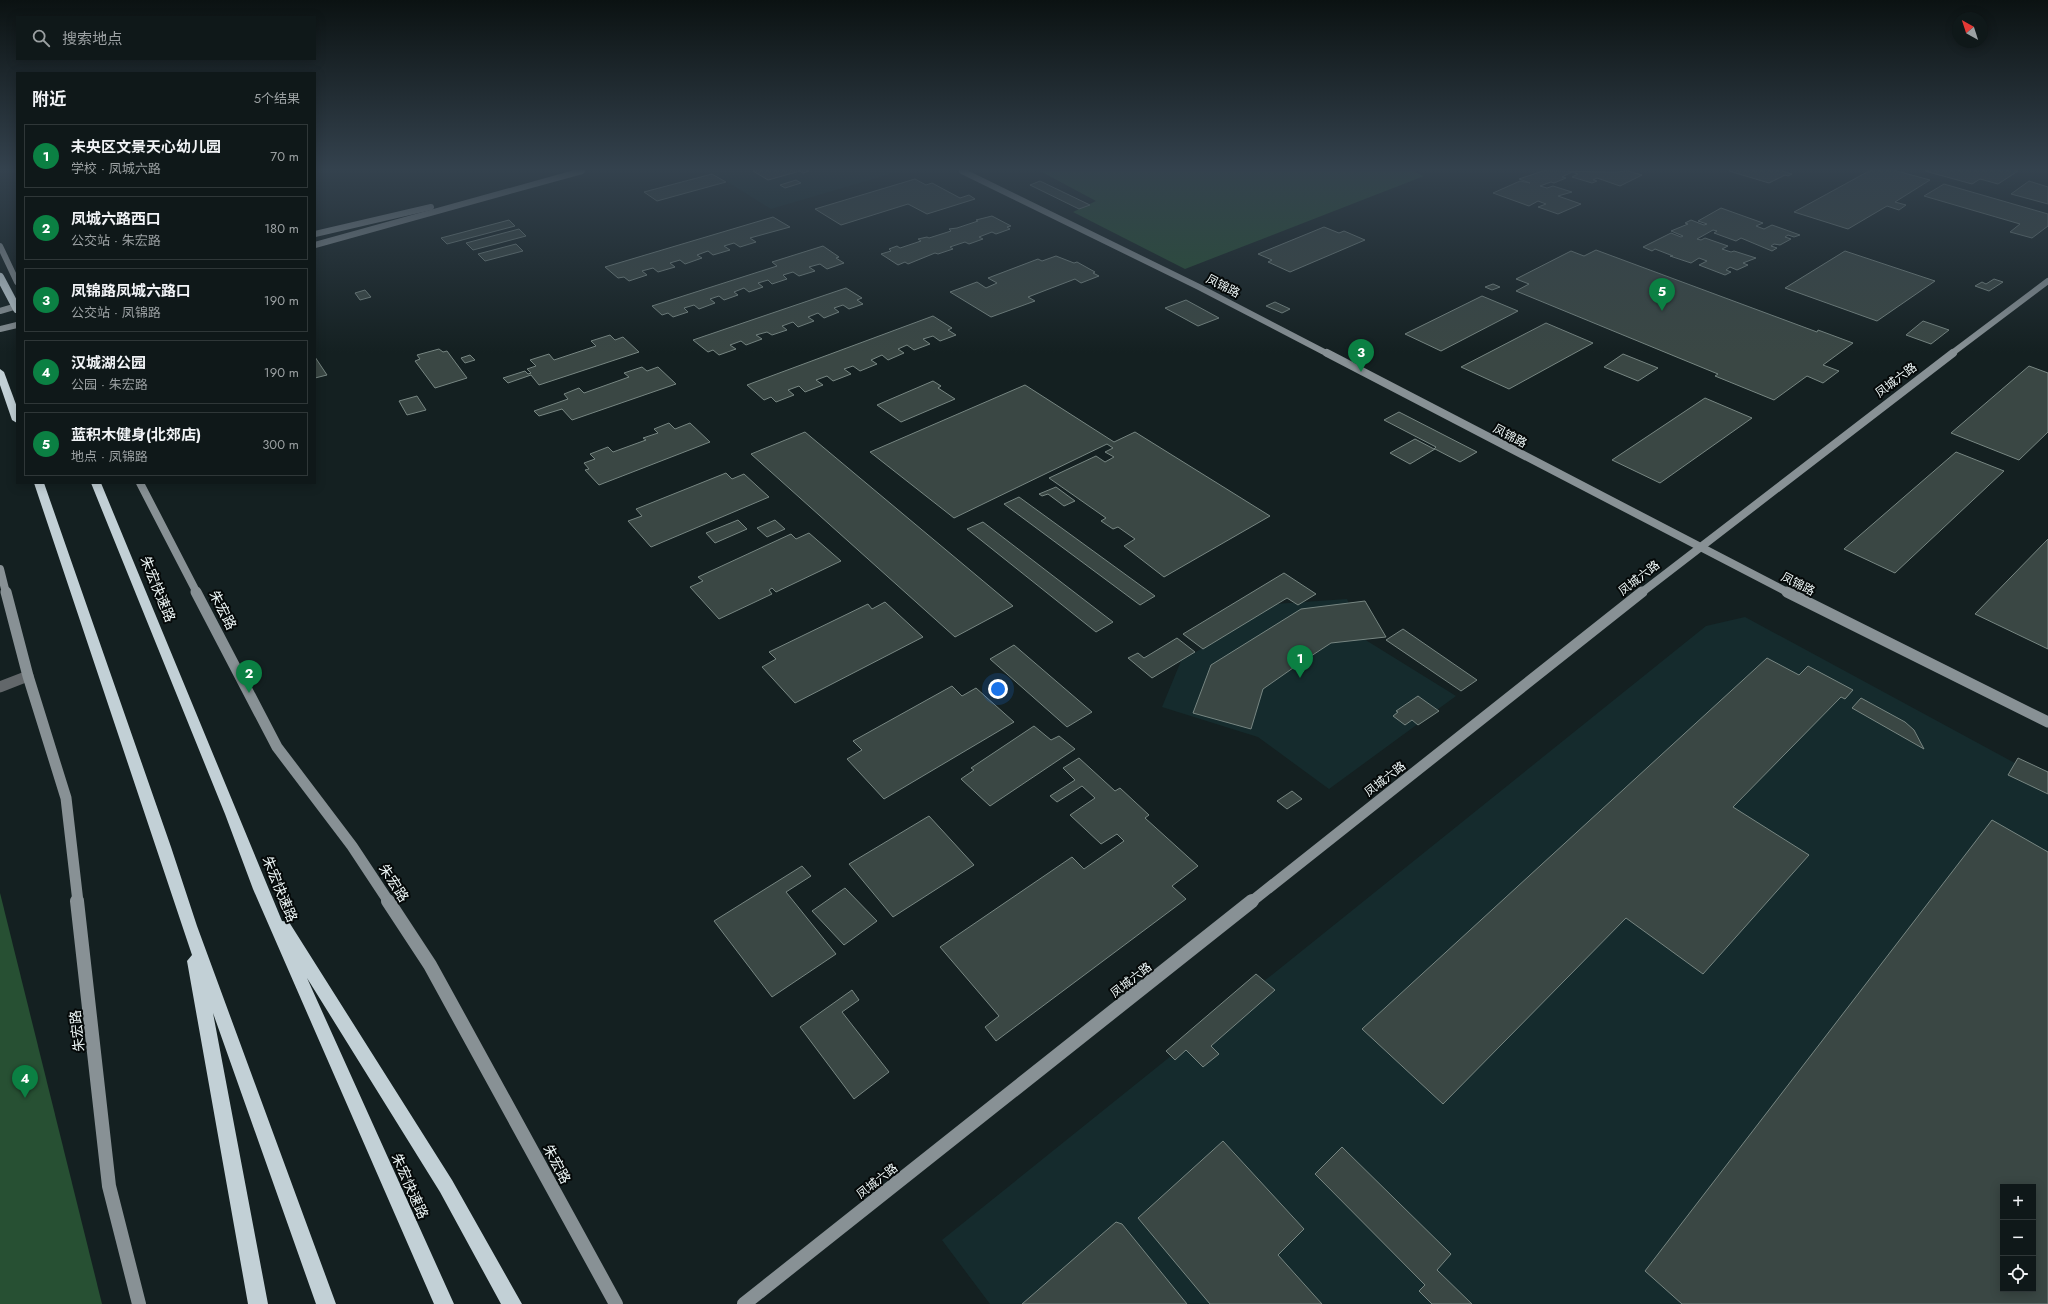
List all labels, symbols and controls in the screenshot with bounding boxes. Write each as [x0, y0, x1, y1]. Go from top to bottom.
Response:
north arrow [1952, 12, 1988, 48]
search box [16, 16, 316, 60]
icon: search [30, 27, 52, 49]
text: 搜索地点 [62, 28, 122, 50]
text: 附近 [32, 87, 66, 111]
text: 5个结果 [254, 89, 300, 108]
text: 未央区文景天心幼儿园 [71, 136, 221, 158]
text: 1 [43, 147, 49, 166]
text: 70 m [270, 147, 299, 166]
text: 学校 · 凤城六路 [71, 159, 161, 178]
text: 凤城六路西口 [71, 208, 161, 230]
text: 2 [42, 219, 50, 238]
text: 180 m [264, 219, 299, 238]
text: 公交站 · 朱宏路 [71, 231, 161, 250]
street label: 凤锦路 [1203, 270, 1243, 302]
pin: 5 [1649, 278, 1675, 311]
text: 凤锦路凤城六路口 [71, 280, 191, 302]
text: 3 [42, 291, 50, 310]
text: 190 m [264, 291, 299, 310]
text: 公交站 · 凤锦路 [71, 303, 161, 322]
pin: 3 [1348, 339, 1374, 372]
text: 汉城湖公园 [71, 352, 146, 374]
street label: 凤城六路 [1871, 358, 1921, 402]
text: 4 [41, 363, 51, 382]
text: 190 m [264, 363, 299, 382]
text: 公园 · 朱宏路 [71, 375, 148, 394]
street label: 凤锦路 [1490, 420, 1530, 452]
text: 蓝积木健身(北郊店) [71, 424, 201, 446]
text: 5 [42, 435, 50, 454]
text: 300 m [262, 435, 299, 454]
text: 地点 · 凤锦路 [71, 447, 148, 466]
street label: 朱宏快速路 [136, 553, 180, 625]
street label: 凤城六路 [1615, 556, 1663, 600]
street label: 凤锦路 [1778, 568, 1818, 600]
street label: 朱宏路 [205, 587, 241, 633]
pin: 1 [1287, 645, 1313, 678]
pin: 2 [236, 660, 262, 693]
your location [988, 679, 1008, 699]
street label: 凤城六路 [1361, 757, 1409, 801]
street label: 朱宏快速路 [258, 853, 302, 925]
street label: 朱宏路 [374, 860, 414, 906]
street label: 凤城六路 [1107, 958, 1155, 1002]
street label: 朱宏路 [65, 1009, 89, 1053]
pin: 4 [12, 1065, 38, 1098]
street label: 朱宏路 [538, 1141, 576, 1187]
street label: 朱宏快速路 [387, 1150, 433, 1222]
street label: 凤城六路 [853, 1159, 901, 1203]
map controls [2000, 1184, 2036, 1292]
button: + [2000, 1184, 2036, 1220]
button: − [2000, 1220, 2036, 1256]
button: locate [2000, 1256, 2036, 1292]

